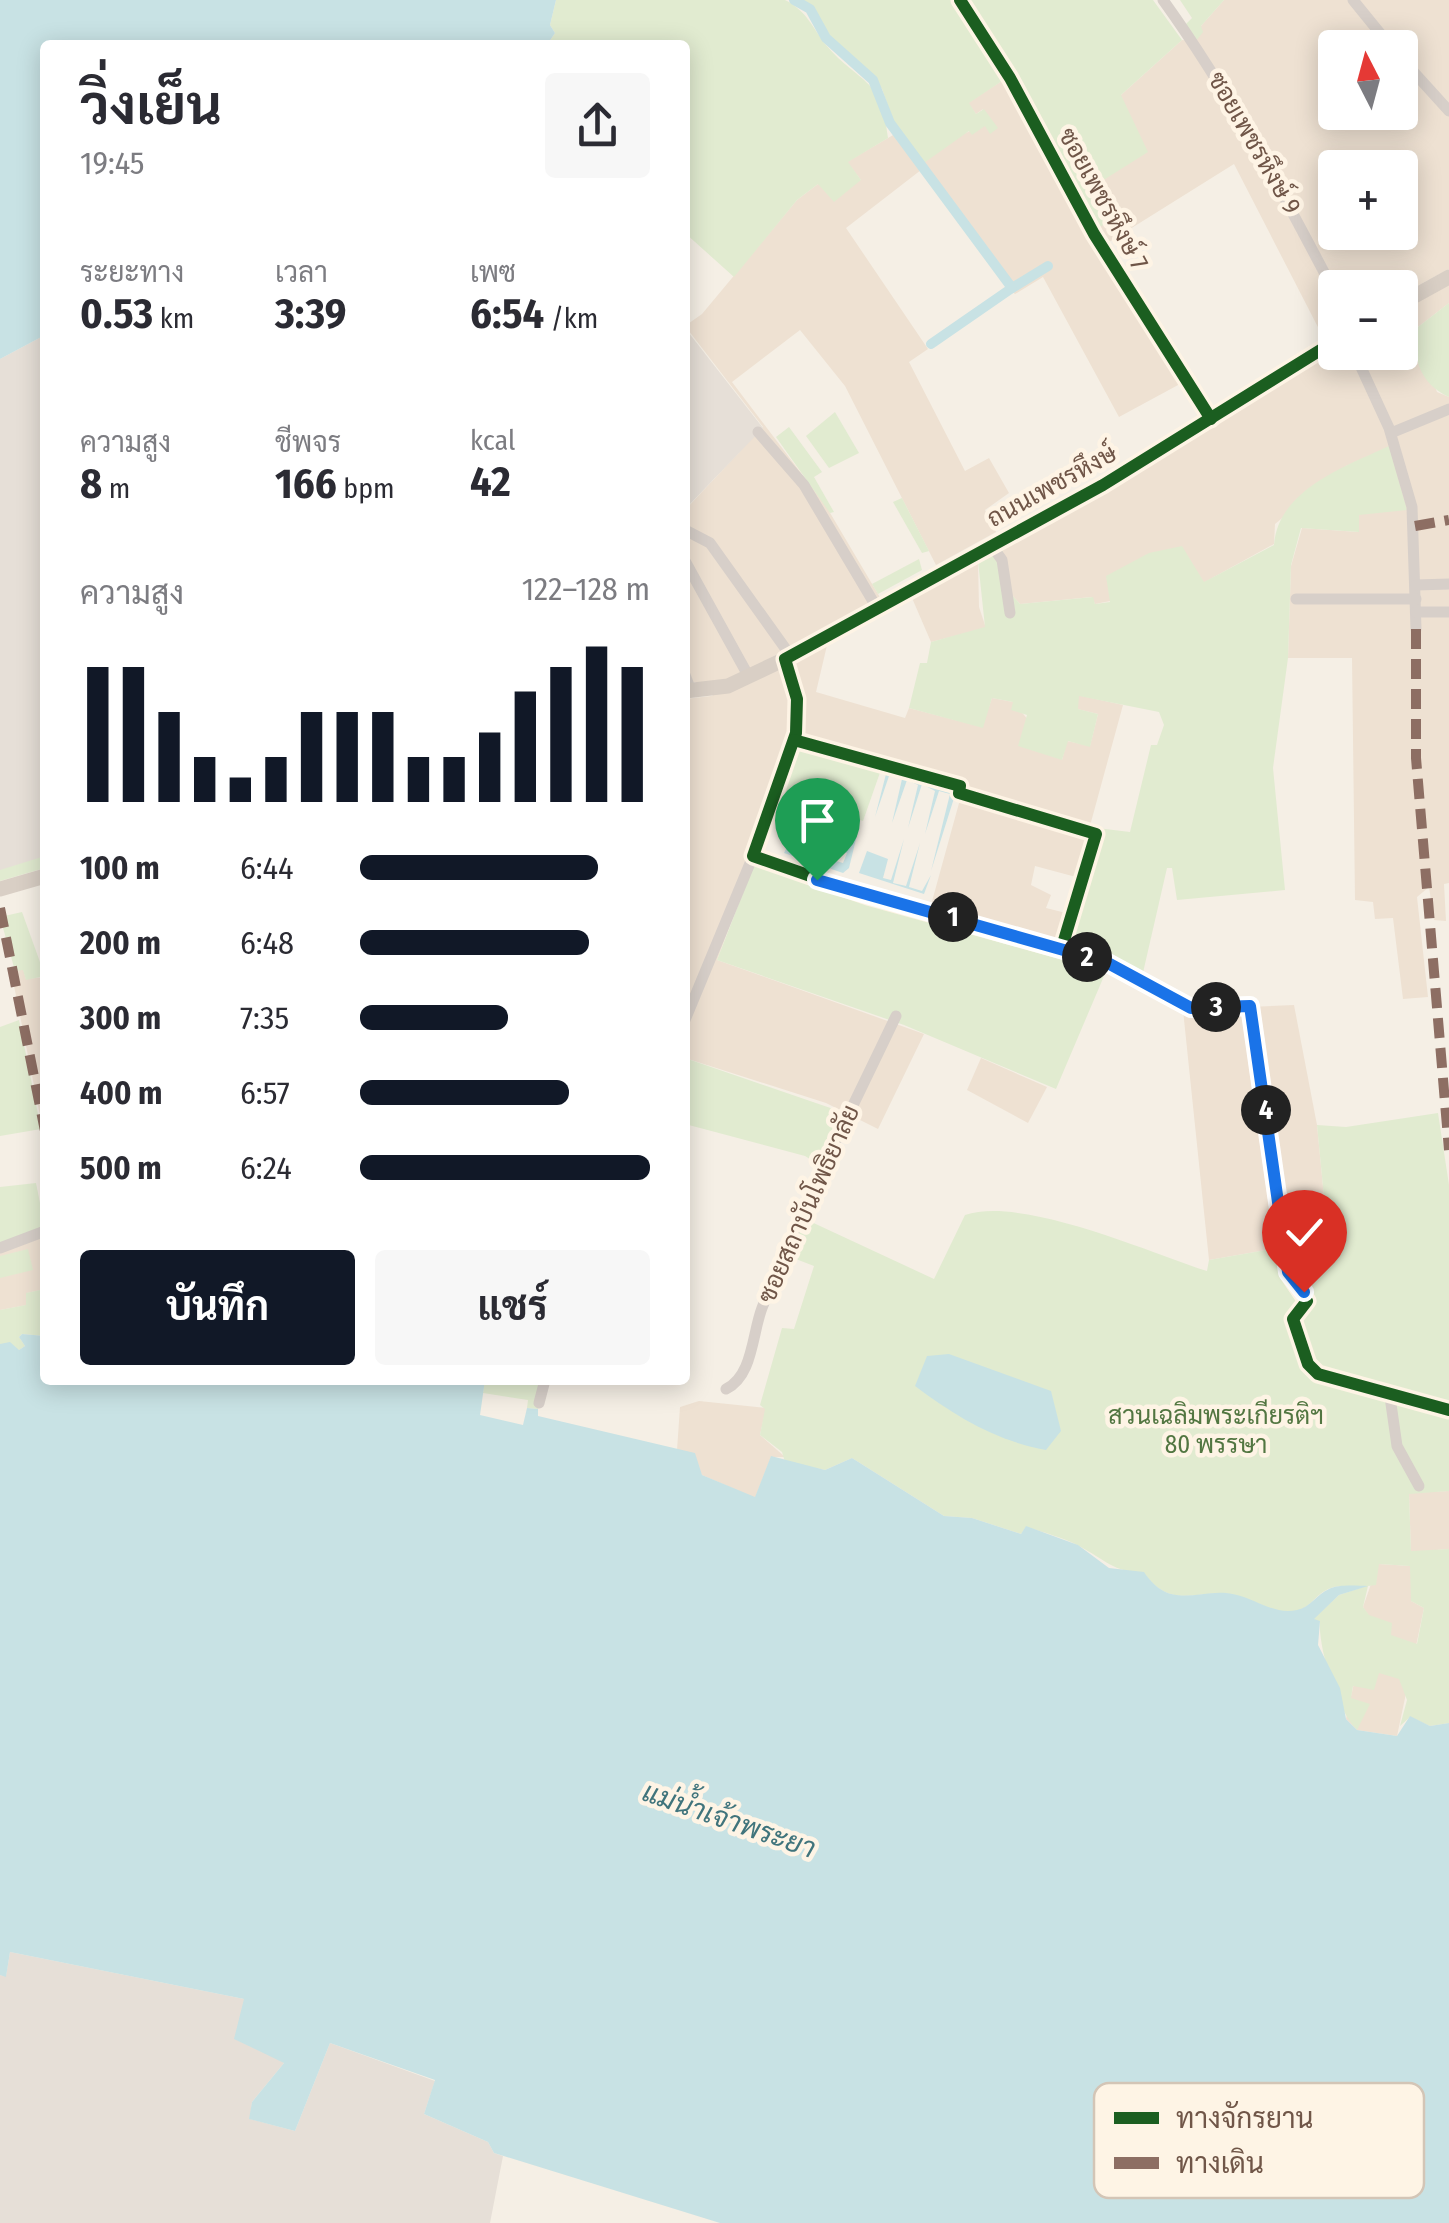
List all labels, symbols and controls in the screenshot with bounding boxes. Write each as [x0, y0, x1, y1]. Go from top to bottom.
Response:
north arrow [1318, 30, 1418, 130]
map controls [1318, 30, 1418, 370]
street label: ซอยเพชรหึงษ์ 9 [1201, 65, 1309, 220]
text: วิ่งเย็น [80, 73, 222, 139]
button: share [545, 73, 650, 178]
street label: ซอยเพชรหึงษ์ 7 [1052, 121, 1157, 275]
text: 19:45 [80, 144, 145, 182]
button: + [1318, 150, 1418, 250]
text: ระยะทาง [80, 256, 184, 289]
text: เวลา [275, 256, 328, 289]
text: เพซ [470, 256, 516, 289]
button: − [1318, 270, 1418, 370]
text: 0.53 [80, 289, 153, 339]
text: 3:39 [275, 289, 346, 339]
text: 6:54 [470, 289, 544, 339]
text: km [153, 302, 194, 335]
text: /km [544, 302, 598, 335]
text: kcal [470, 424, 515, 457]
text: ความสูง [80, 426, 171, 459]
text: ชีพจร [275, 426, 341, 459]
street label: ถนนเพชรหึงษ์ [980, 435, 1123, 534]
text: 42 [470, 457, 511, 507]
text: 8 [80, 459, 102, 509]
text: 166 [275, 459, 337, 509]
text: m [102, 472, 130, 505]
text: bpm [337, 472, 395, 505]
text: 122–128 m [522, 570, 650, 608]
text: ความสูง [80, 574, 184, 612]
pin [775, 778, 860, 881]
icon: arrive [790, 793, 845, 848]
text: 100 m [80, 849, 160, 887]
text: 6:44 [240, 849, 293, 887]
pin: 1 [928, 892, 978, 942]
text: 1 [947, 900, 959, 933]
text: 200 m [80, 924, 161, 962]
text: 6:48 [240, 924, 294, 962]
pin: 2 [1062, 932, 1112, 982]
text: 2 [1081, 940, 1093, 973]
pin: 3 [1191, 982, 1241, 1032]
text: 3 [1209, 990, 1223, 1023]
text: 300 m [80, 999, 161, 1037]
text: 7:35 [240, 999, 289, 1037]
text: 400 m [80, 1074, 162, 1112]
text: 6:57 [240, 1074, 290, 1112]
pin: 4 [1241, 1085, 1291, 1135]
text: 4 [1259, 1093, 1273, 1126]
street label: ซอยสถาบันโพธิยาลัย [750, 1099, 866, 1308]
text: 500 m [80, 1149, 162, 1187]
text: 6:24 [240, 1149, 292, 1187]
pin [1262, 1190, 1347, 1293]
icon: check [1277, 1205, 1332, 1260]
button: บันทึก [80, 1250, 355, 1365]
button: แชร์ [375, 1250, 650, 1365]
park label: สวนเฉลิมพระเกียรติฯ 80 พรรษา [1108, 1399, 1324, 1460]
water label: แม่น้ำเจ้าพระยา [638, 1767, 823, 1865]
legend [1094, 2083, 1424, 2198]
text: ทางจักรยาน [1176, 2100, 1313, 2135]
text: ทางเดิน [1176, 2147, 1264, 2180]

